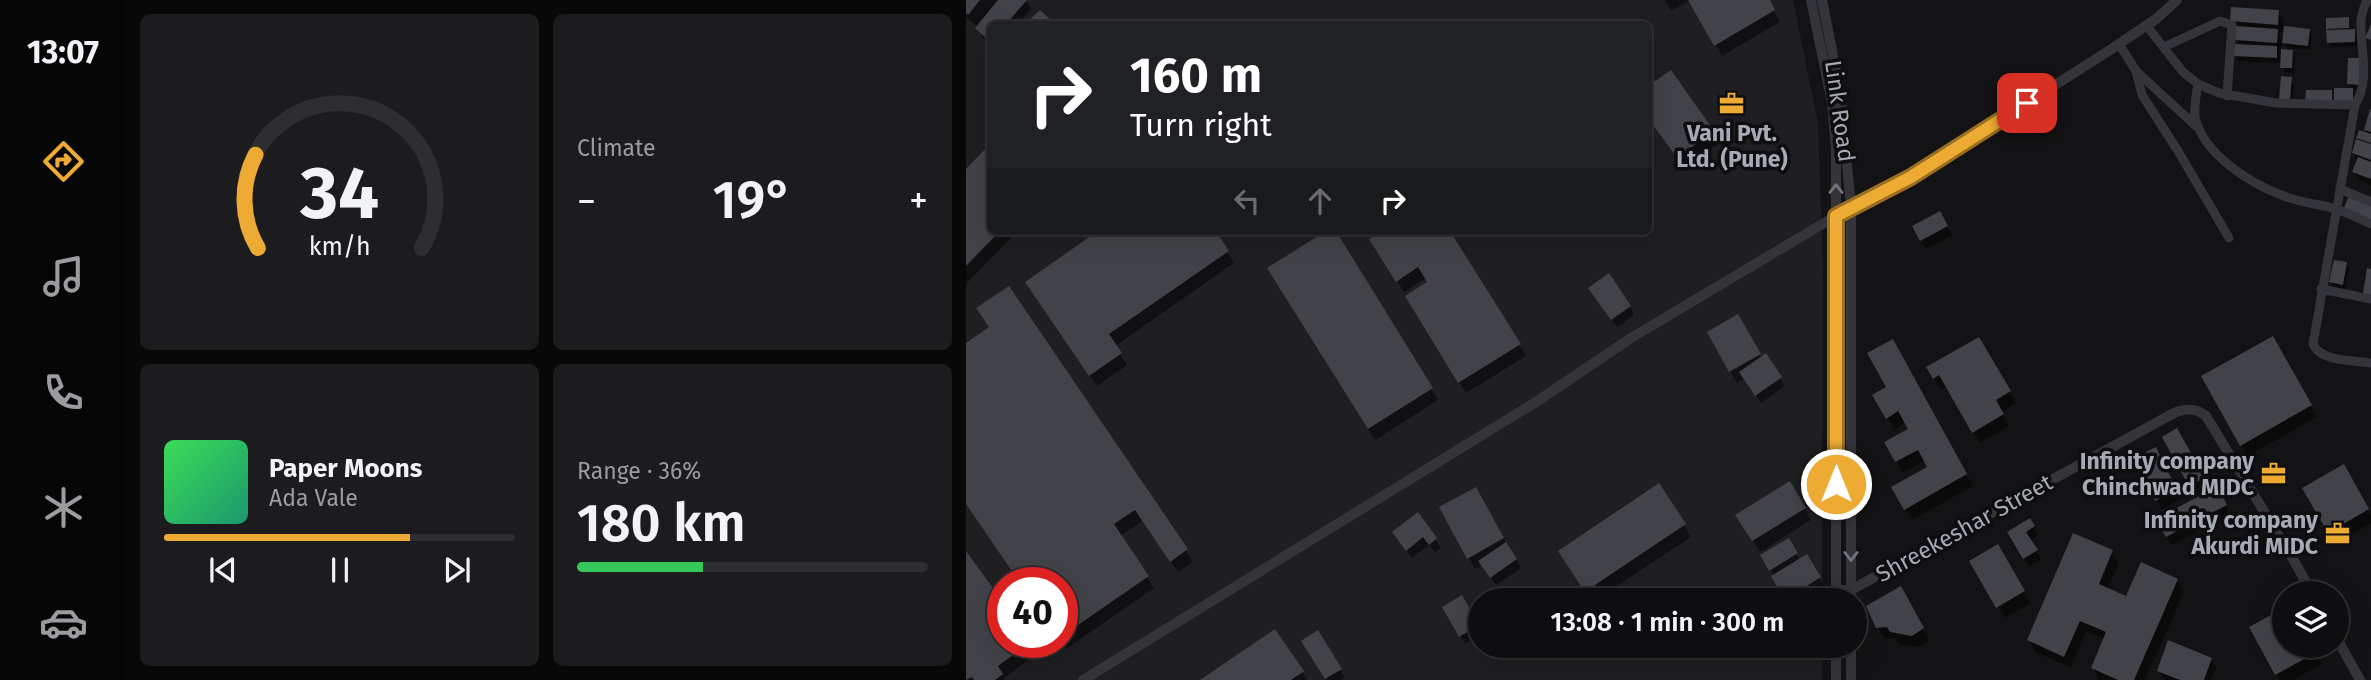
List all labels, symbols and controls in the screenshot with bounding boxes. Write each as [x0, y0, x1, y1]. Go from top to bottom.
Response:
text: 13:07 [27, 33, 99, 71]
text: 160 m [1130, 46, 1262, 105]
icon: right [1015, 49, 1106, 140]
street label: Link Road [1819, 58, 1861, 164]
pin [1997, 73, 2057, 133]
icon: arrive [2008, 84, 2046, 122]
office icon: Vani Pvt. Ltd. (Pune) [1718, 89, 1746, 117]
text: Turn right [1130, 106, 1272, 144]
place label: Vani Pvt. Ltd. (Pune) [1676, 119, 1788, 173]
text: Climate [577, 134, 656, 162]
icon: directions [39, 137, 88, 186]
text: 34 [299, 150, 379, 237]
text: 19° [713, 169, 792, 232]
text: − [577, 178, 596, 224]
text: + [909, 178, 928, 224]
icon: left [1228, 182, 1266, 220]
icon: ahead [1301, 182, 1339, 220]
icon: right [1374, 182, 1412, 220]
one-way arrow [1828, 183, 1844, 194]
text: km/h [309, 232, 370, 262]
icon: music [39, 252, 88, 301]
icon: phone [39, 368, 88, 417]
position arrow [1799, 447, 1873, 521]
place label: Infinity company Chinchwad MIDC [2080, 447, 2255, 501]
text: Paper Moons [269, 453, 422, 484]
text: Range · 36% [577, 457, 701, 485]
office icon: Infinity company Chinchwad MIDC [2260, 460, 2288, 488]
street label: Shreekeshar Street [1871, 468, 2058, 588]
icon: climate [39, 483, 88, 532]
text: Ada Vale [269, 484, 358, 512]
text: 180 km [577, 492, 746, 555]
place label: Infinity company Akurdi MIDC [2144, 506, 2319, 560]
office icon: Infinity company Akurdi MIDC [2324, 519, 2352, 547]
icon: previous [204, 551, 242, 589]
icon: pause [321, 551, 359, 589]
icon: next [438, 551, 476, 589]
one-way arrow [1843, 551, 1859, 562]
speed limit sign: 40 [987, 567, 1078, 658]
map controls [2272, 581, 2349, 658]
button: layers [2272, 581, 2349, 658]
icon: car [39, 598, 88, 647]
text: 13:08 · 1 min · 300 m [1551, 607, 1784, 638]

